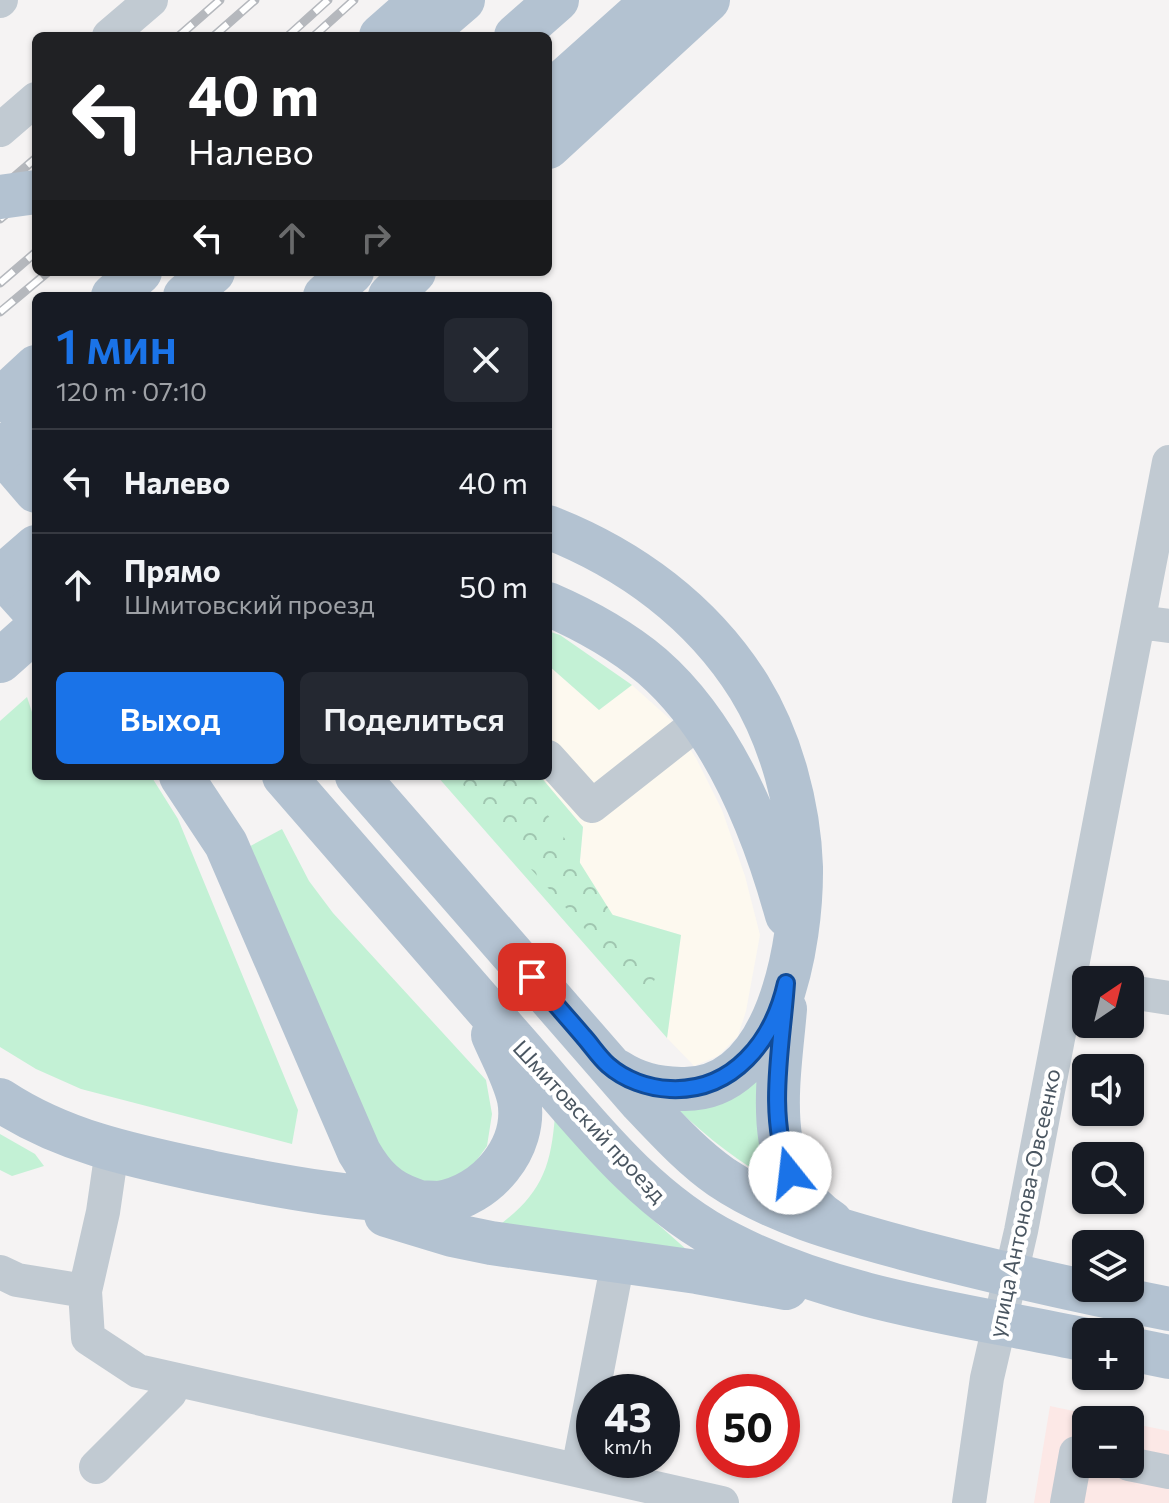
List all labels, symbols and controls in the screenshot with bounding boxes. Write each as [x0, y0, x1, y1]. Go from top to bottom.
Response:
text: 40 m [188, 59, 319, 128]
icon: left [56, 64, 160, 168]
text: Налево [188, 128, 314, 172]
icon: left [186, 216, 230, 260]
icon: ahead [270, 216, 314, 260]
icon: right [354, 216, 398, 260]
text: 1 мин [56, 315, 177, 374]
button: close [444, 318, 528, 402]
text: 120 m · 07:10 [56, 375, 207, 406]
icon: left [56, 459, 100, 503]
text: Налево [124, 463, 230, 500]
text: 40 m [459, 463, 528, 500]
text: Прямо [124, 551, 221, 588]
icon: ahead [56, 563, 100, 607]
text: 50 m [459, 567, 528, 604]
text: Шмитовский проезд [124, 588, 375, 619]
button: Выход [56, 672, 284, 764]
button: Поделиться [300, 672, 528, 764]
pin [498, 943, 566, 1011]
icon: arrive [510, 955, 554, 999]
north arrow [1072, 966, 1144, 1038]
map controls [1072, 966, 1144, 1478]
street label: Шмитовский проезд [508, 1034, 672, 1208]
button: sound [1072, 1054, 1144, 1126]
street label: улица Антонова-Овсеенко [982, 1066, 1066, 1340]
position arrow [748, 1131, 832, 1215]
button: search [1072, 1142, 1144, 1214]
button: layers [1072, 1230, 1144, 1302]
button: + [1072, 1318, 1144, 1390]
speed limit sign: 50 [696, 1374, 800, 1478]
text: 43 [604, 1391, 652, 1440]
button: − [1072, 1406, 1144, 1478]
text: km/h [604, 1434, 652, 1458]

